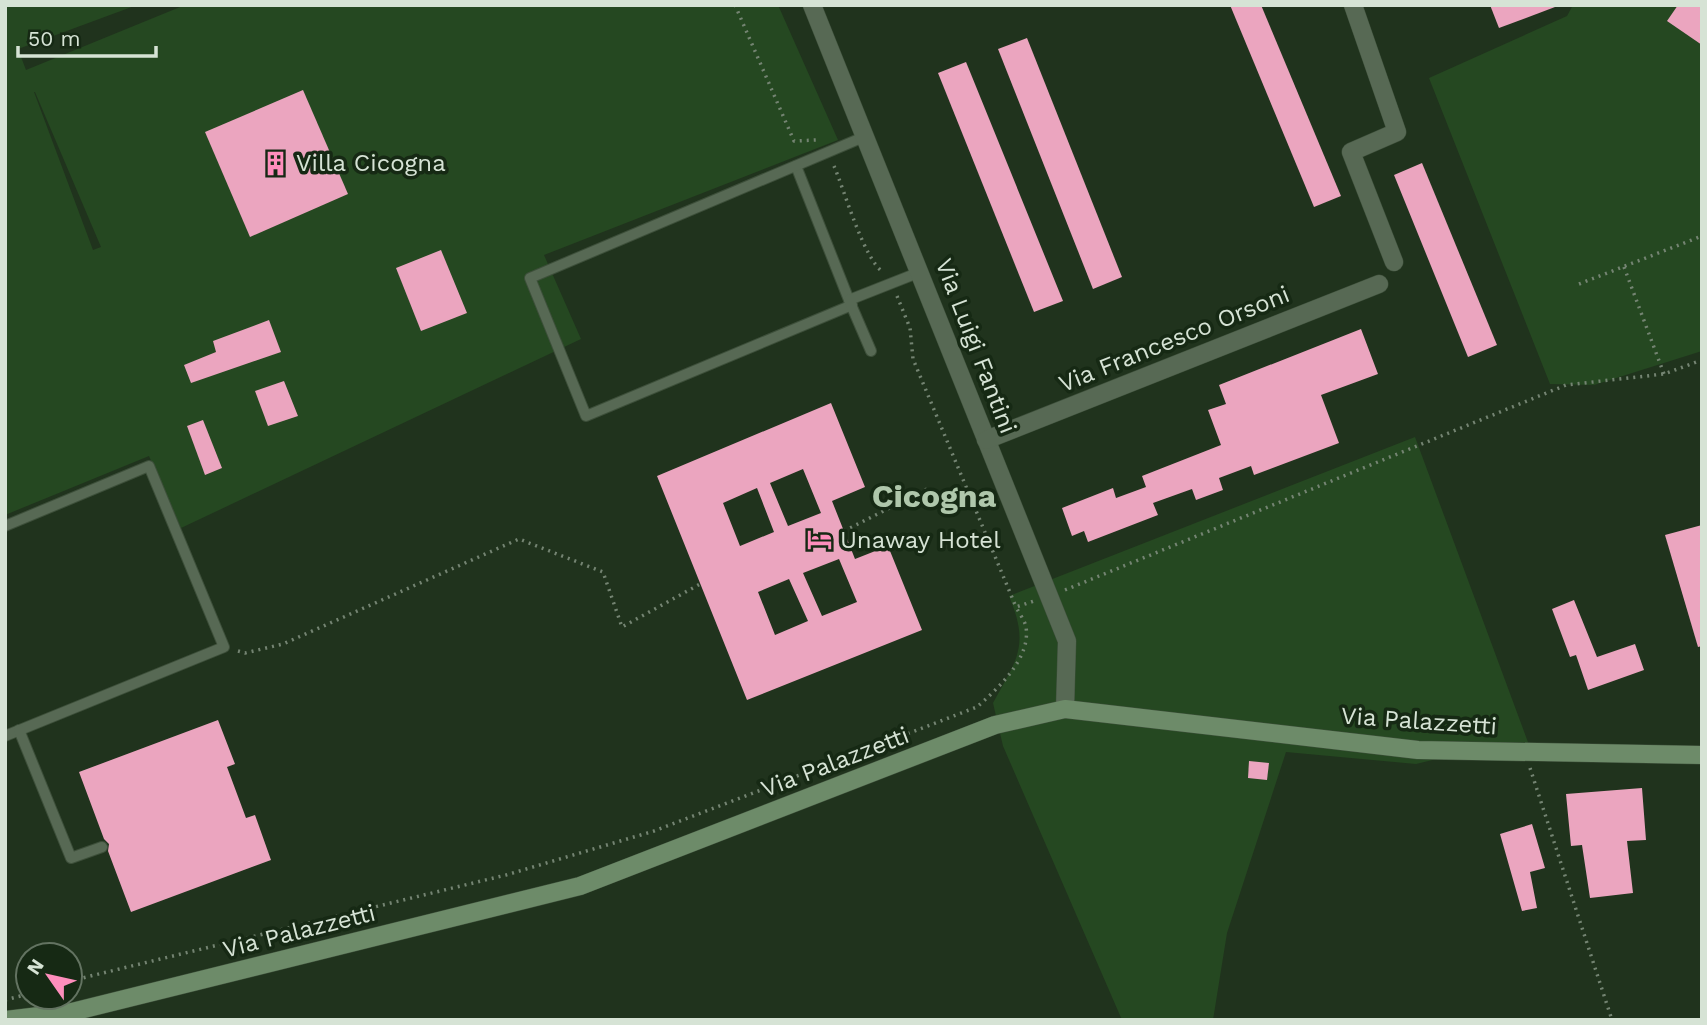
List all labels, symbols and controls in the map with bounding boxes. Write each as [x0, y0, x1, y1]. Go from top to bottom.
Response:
scale bar [18, 14, 156, 58]
text: 50 m [28, 26, 80, 51]
building icon: Villa Cicogna [262, 149, 290, 177]
place label: Villa Cicogna [296, 149, 446, 177]
street label: Via Luigi Fantini [930, 255, 1022, 437]
street label: Via Francesco Orsoni [1055, 280, 1293, 398]
district label: Cicogna [872, 477, 997, 515]
hotel icon: Unaway Hotel [806, 526, 834, 554]
place label: Unaway Hotel [840, 526, 1001, 554]
street label: Via Palazzetti [1340, 702, 1498, 740]
street label: Via Palazzetti [757, 721, 913, 803]
street label: Via Palazzetti [220, 899, 378, 963]
north arrow [14, 941, 84, 1011]
text: N [22, 955, 49, 979]

